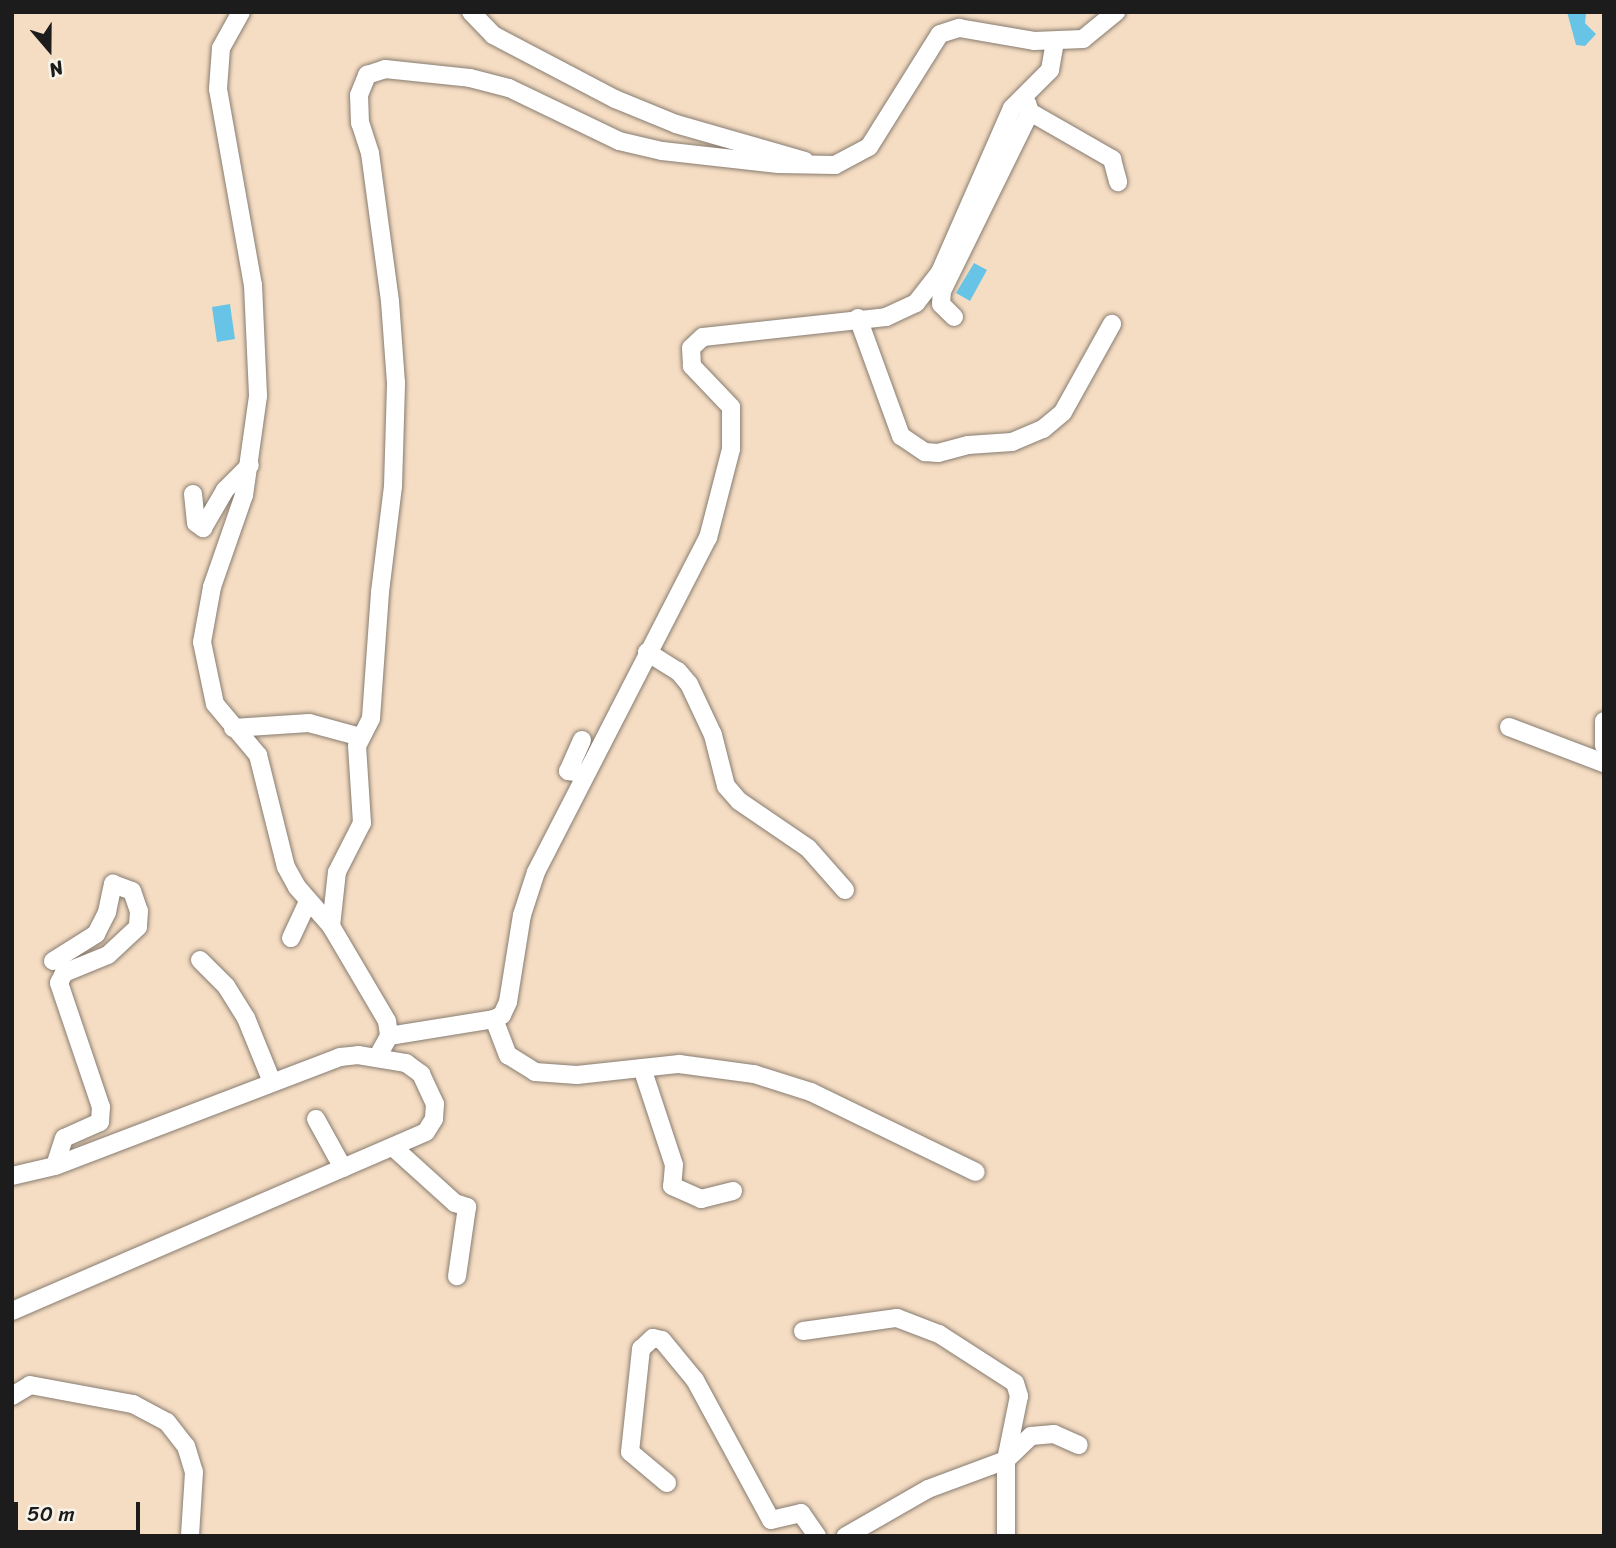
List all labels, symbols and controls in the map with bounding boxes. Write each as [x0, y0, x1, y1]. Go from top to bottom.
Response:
north arrow [14, 14, 84, 84]
text: N [45, 51, 68, 87]
scale bar [18, 1488, 144, 1532]
text: 50 m [27, 1495, 75, 1533]

